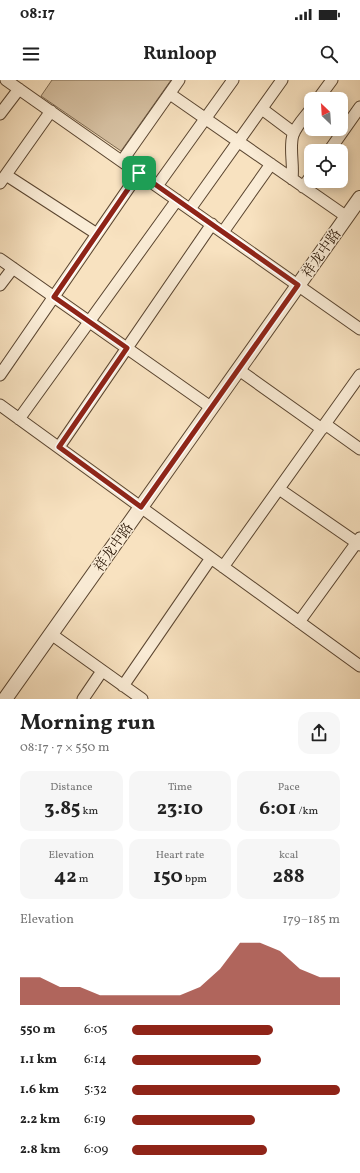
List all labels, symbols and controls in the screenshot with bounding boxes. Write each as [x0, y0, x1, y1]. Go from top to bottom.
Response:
text: 08:17 [20, 4, 55, 25]
text: Runloop [143, 42, 217, 67]
icon: menu [20, 43, 42, 65]
icon: search [318, 43, 340, 65]
north arrow [304, 92, 348, 136]
map controls [304, 92, 348, 188]
button: locate [304, 144, 348, 188]
pin [122, 156, 156, 190]
icon: arrive [128, 162, 150, 184]
street label: 祥龙中路 [298, 225, 346, 282]
street label: 祥龙中路 [90, 519, 138, 576]
text: Morning run [20, 708, 155, 739]
button: share [298, 712, 340, 754]
text: 08:17 · 7 × 550 m [20, 739, 109, 757]
text: Distance [50, 780, 92, 795]
text: Time [168, 780, 192, 795]
text: Pace [278, 780, 300, 795]
text: 3.85 [44, 795, 80, 823]
text: 23:10 [157, 795, 203, 823]
text: 6:01 [259, 795, 296, 823]
text: km [80, 804, 98, 819]
text: /km [296, 804, 318, 819]
text: Elevation [48, 848, 94, 863]
text: Heart rate [156, 848, 204, 863]
text: kcal [279, 848, 298, 863]
text: 42 [54, 863, 77, 891]
text: 150 [153, 863, 183, 891]
text: 288 [273, 863, 305, 891]
text: m [77, 872, 89, 887]
text: bpm [183, 872, 207, 887]
text: Elevation [20, 911, 74, 929]
text: 179–185 m [282, 911, 340, 929]
text: 550 m [20, 1021, 56, 1039]
text: 6:05 [84, 1021, 108, 1039]
text: 1.1 km [20, 1051, 57, 1069]
text: 6:14 [84, 1051, 106, 1069]
text: 1.6 km [20, 1081, 59, 1099]
text: 5:32 [84, 1081, 107, 1099]
text: 2.2 km [20, 1111, 60, 1129]
text: 6:19 [84, 1111, 105, 1129]
text: 2.8 km [20, 1141, 61, 1159]
text: 6:09 [84, 1141, 108, 1159]

